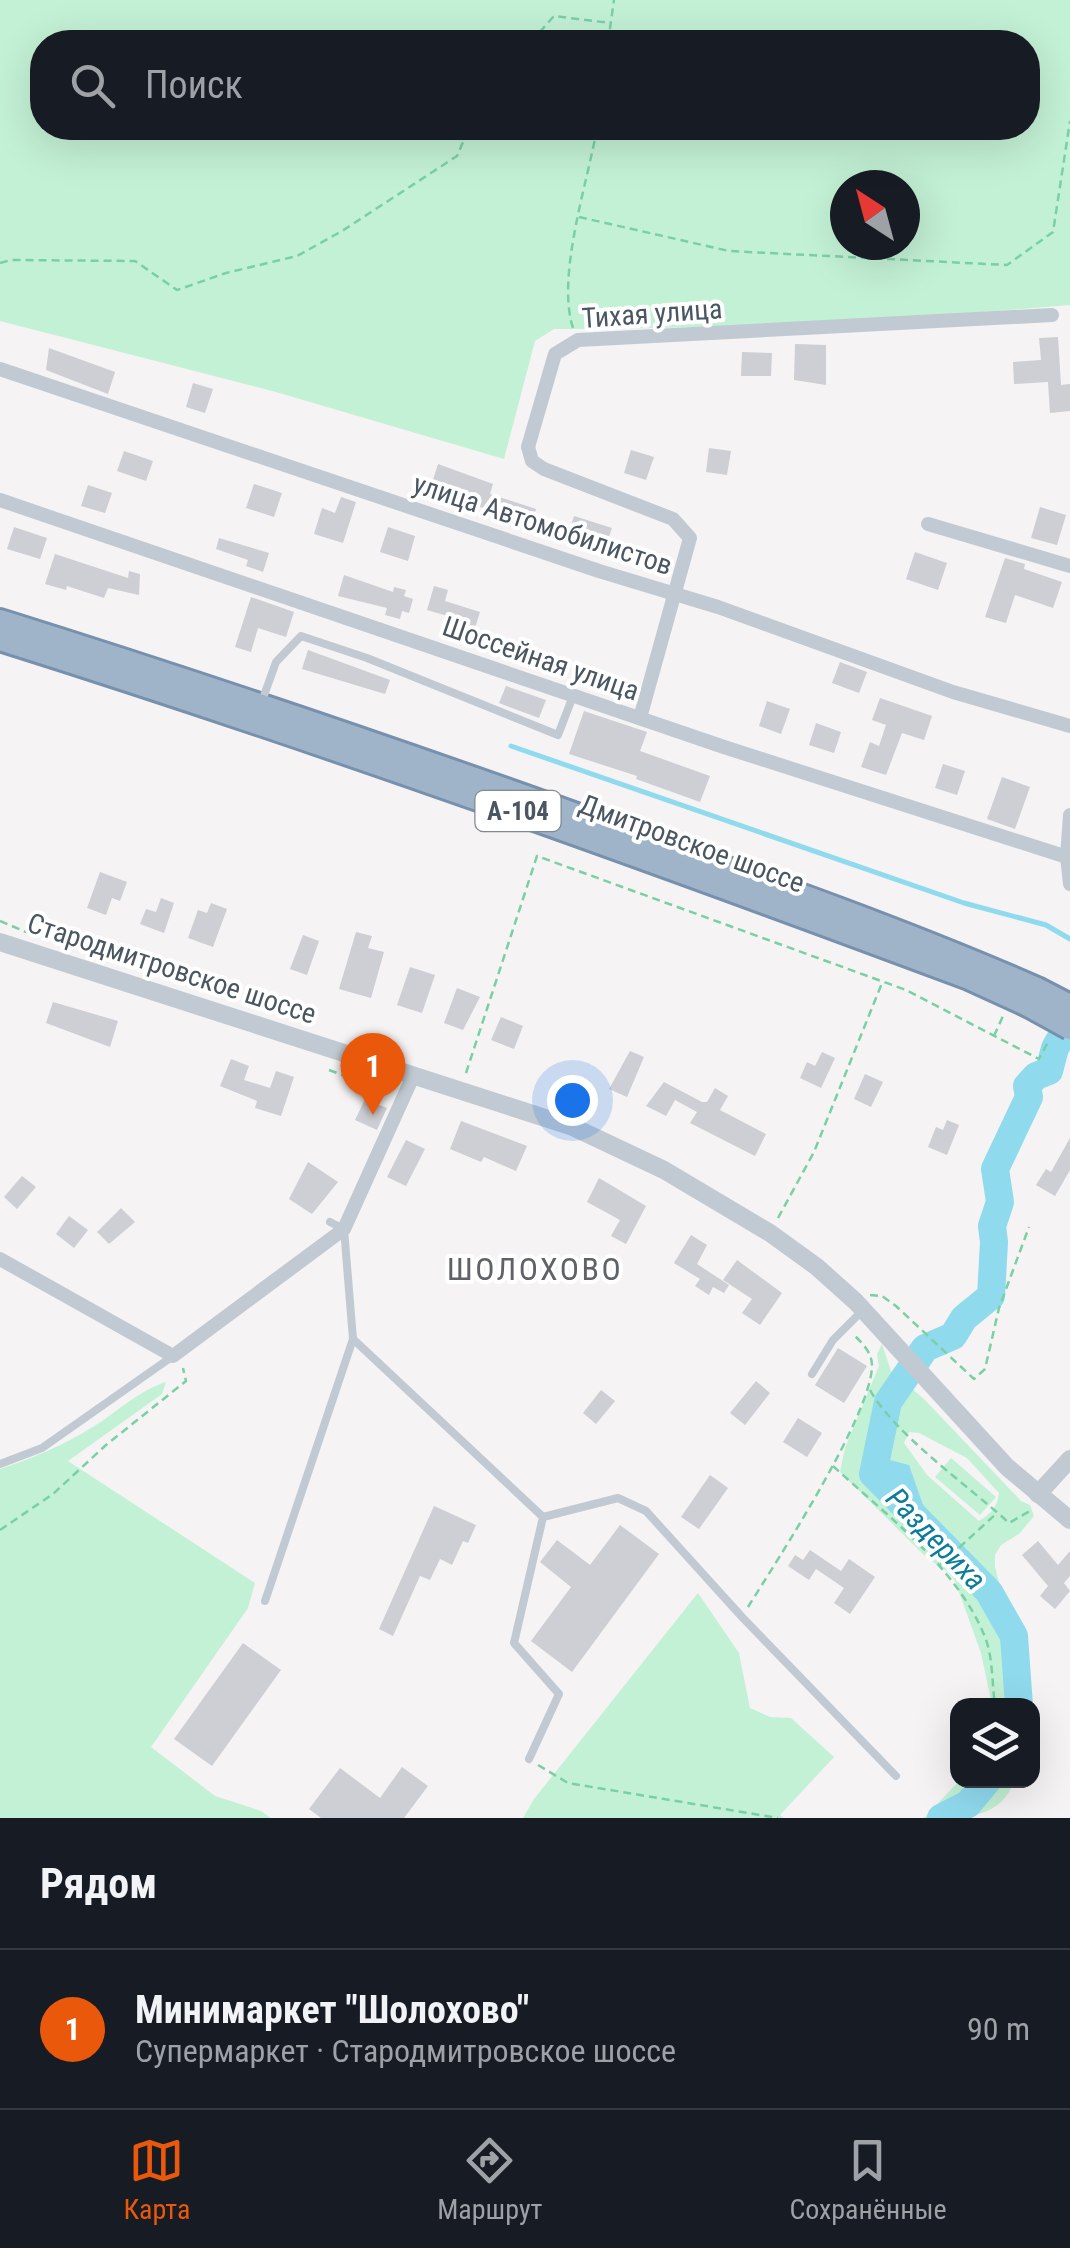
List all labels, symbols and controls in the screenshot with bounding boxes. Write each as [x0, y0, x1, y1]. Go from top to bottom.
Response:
search box [30, 30, 1040, 140]
icon: search [65, 58, 120, 113]
text: Поиск [145, 63, 243, 107]
north arrow [830, 170, 920, 260]
street label: Тихая улица [581, 292, 723, 335]
street label: улица Автомобилистов [409, 467, 677, 582]
street label: Шоссейная улица [438, 609, 643, 708]
street label: Дмитровское шоссе [575, 787, 809, 900]
road number: А-104 [476, 791, 560, 831]
street label: Стародмитровское шоссе [23, 906, 320, 1031]
pin: 1 [340, 1032, 406, 1115]
your location [547, 1075, 598, 1126]
district label: ШОЛОХОВО [447, 1250, 623, 1288]
water label: Раздериха [879, 1480, 993, 1597]
map controls [950, 1698, 1040, 1788]
button: layers [950, 1698, 1040, 1788]
text: Рядом [40, 1859, 157, 1908]
text: Минимаркет "Шолохово" [135, 1988, 529, 2032]
text: 1 [64, 2010, 81, 2048]
text: 90 m [967, 2010, 1030, 2048]
text: Супермаркет · Стародмитровское шоссе [135, 2032, 676, 2070]
tab: Карта [123, 2133, 190, 2226]
tab: Маршрут [437, 2133, 543, 2226]
tab: Сохранённые [789, 2133, 947, 2226]

